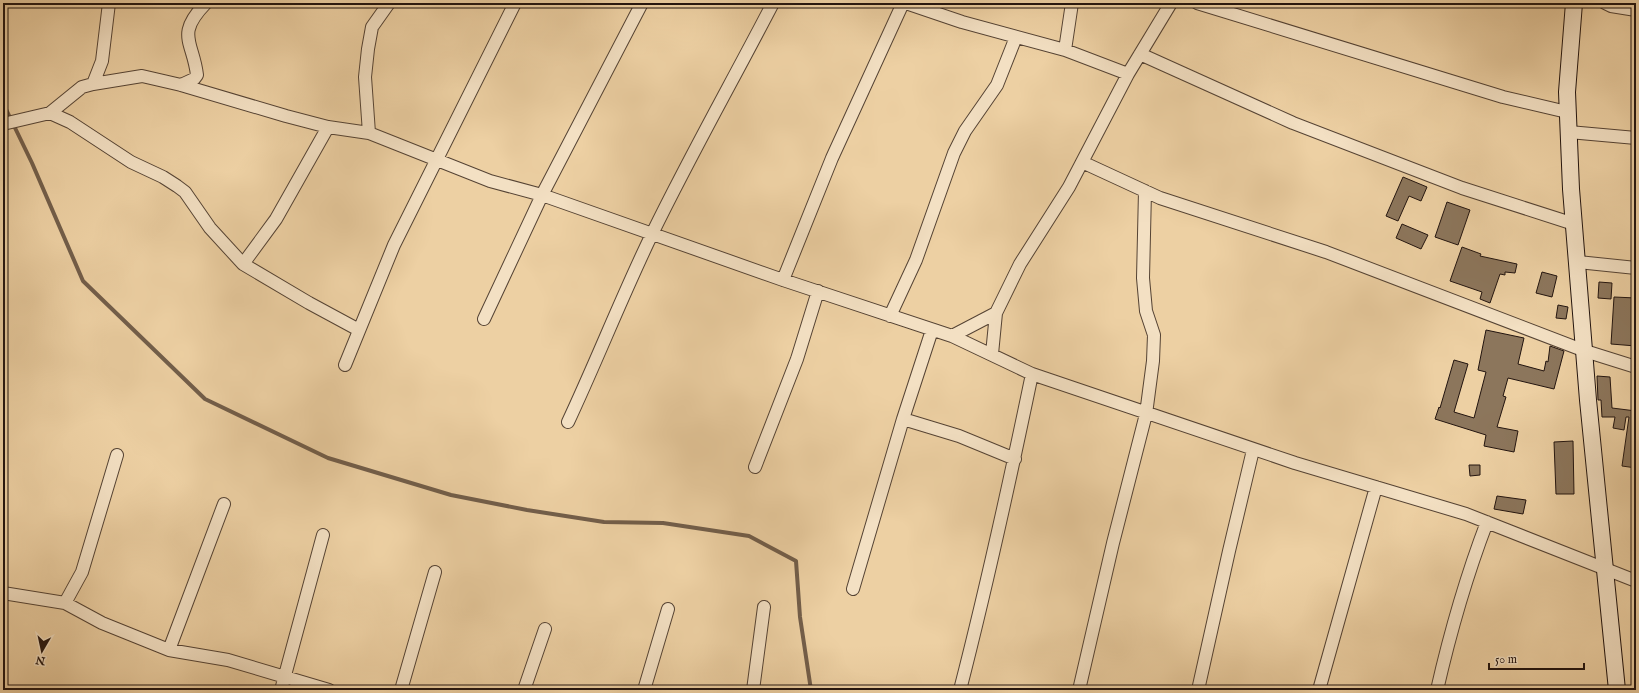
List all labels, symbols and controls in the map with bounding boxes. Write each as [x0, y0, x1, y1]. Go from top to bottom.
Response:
north arrow [22, 631, 62, 671]
scale bar [1489, 645, 1584, 671]
text: N [34, 652, 47, 668]
text: 50 m [1495, 652, 1517, 667]

